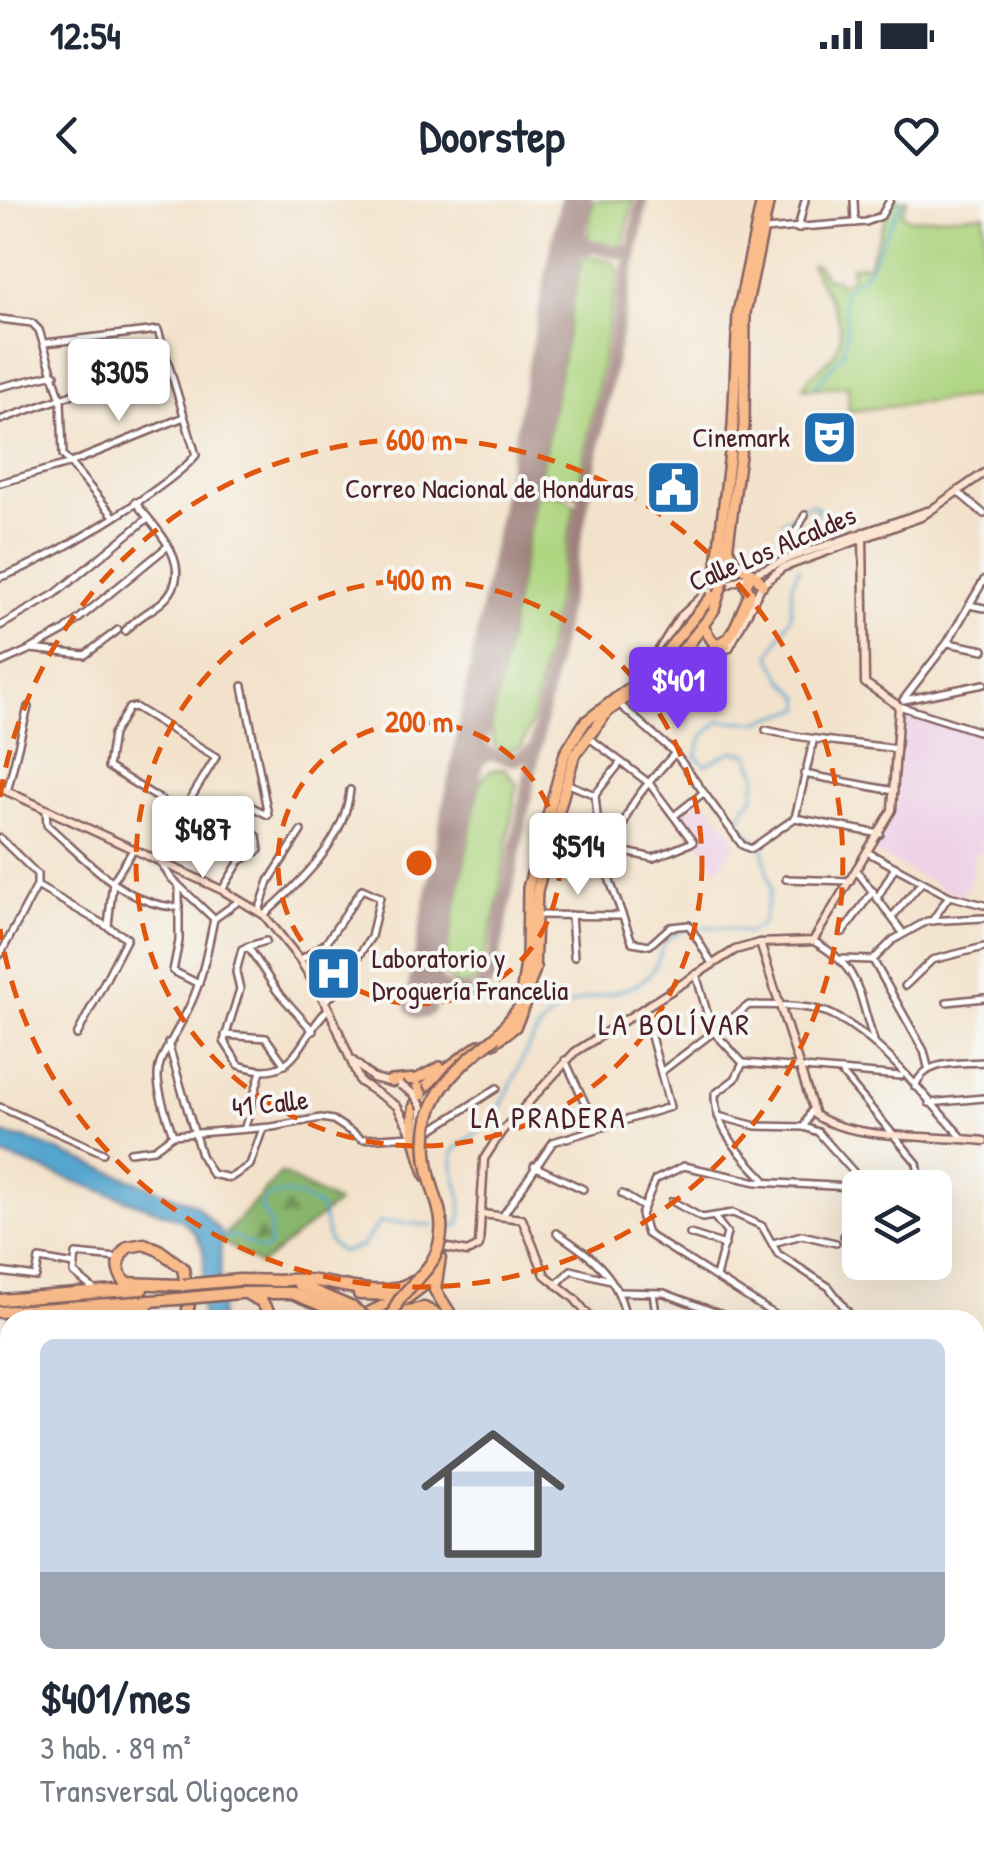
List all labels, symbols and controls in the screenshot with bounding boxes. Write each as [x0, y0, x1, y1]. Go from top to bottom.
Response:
text: 12:54 [50, 9, 121, 61]
text: Doorstep [420, 105, 564, 166]
icon: back [40, 108, 95, 163]
icon: heart [889, 108, 944, 163]
pin: $305 [60, 339, 178, 424]
text: $305 [90, 350, 148, 393]
theatre icon: Cinemark [799, 407, 859, 467]
place label: Cinemark [692, 418, 790, 456]
text: 600 m [386, 419, 452, 459]
public building icon: Correo Nacional de Honduras [643, 458, 703, 518]
place label: Correo Nacional de Honduras [345, 469, 634, 507]
street label: Calle Los Alcaldes [683, 496, 861, 600]
text: 400 m [386, 559, 452, 599]
pin: $401 [619, 647, 737, 732]
text: $401 [651, 658, 705, 701]
text: 200 m [385, 701, 453, 741]
pin: $487 [144, 796, 262, 881]
text: $487 [174, 807, 232, 850]
pin: $514 [519, 813, 637, 898]
text: $514 [551, 824, 605, 867]
centre of rings [401, 845, 437, 881]
place label: Laboratorio y Droguería Francelia [372, 939, 568, 1009]
hospital icon: Laboratorio y Droguería Francelia [303, 944, 363, 1004]
district label: LA BOLÍVAR [599, 1004, 751, 1044]
street label: 41 Calle [230, 1080, 310, 1126]
district label: LA PRADERA [471, 1097, 627, 1137]
map controls [842, 1170, 952, 1280]
button: layers [842, 1170, 952, 1280]
icon: home [403, 1404, 583, 1584]
text: $401/mes [40, 1669, 190, 1726]
text: 3 hab. · 89 m² [40, 1726, 191, 1769]
text: Transversal Oligoceno [40, 1769, 298, 1812]

